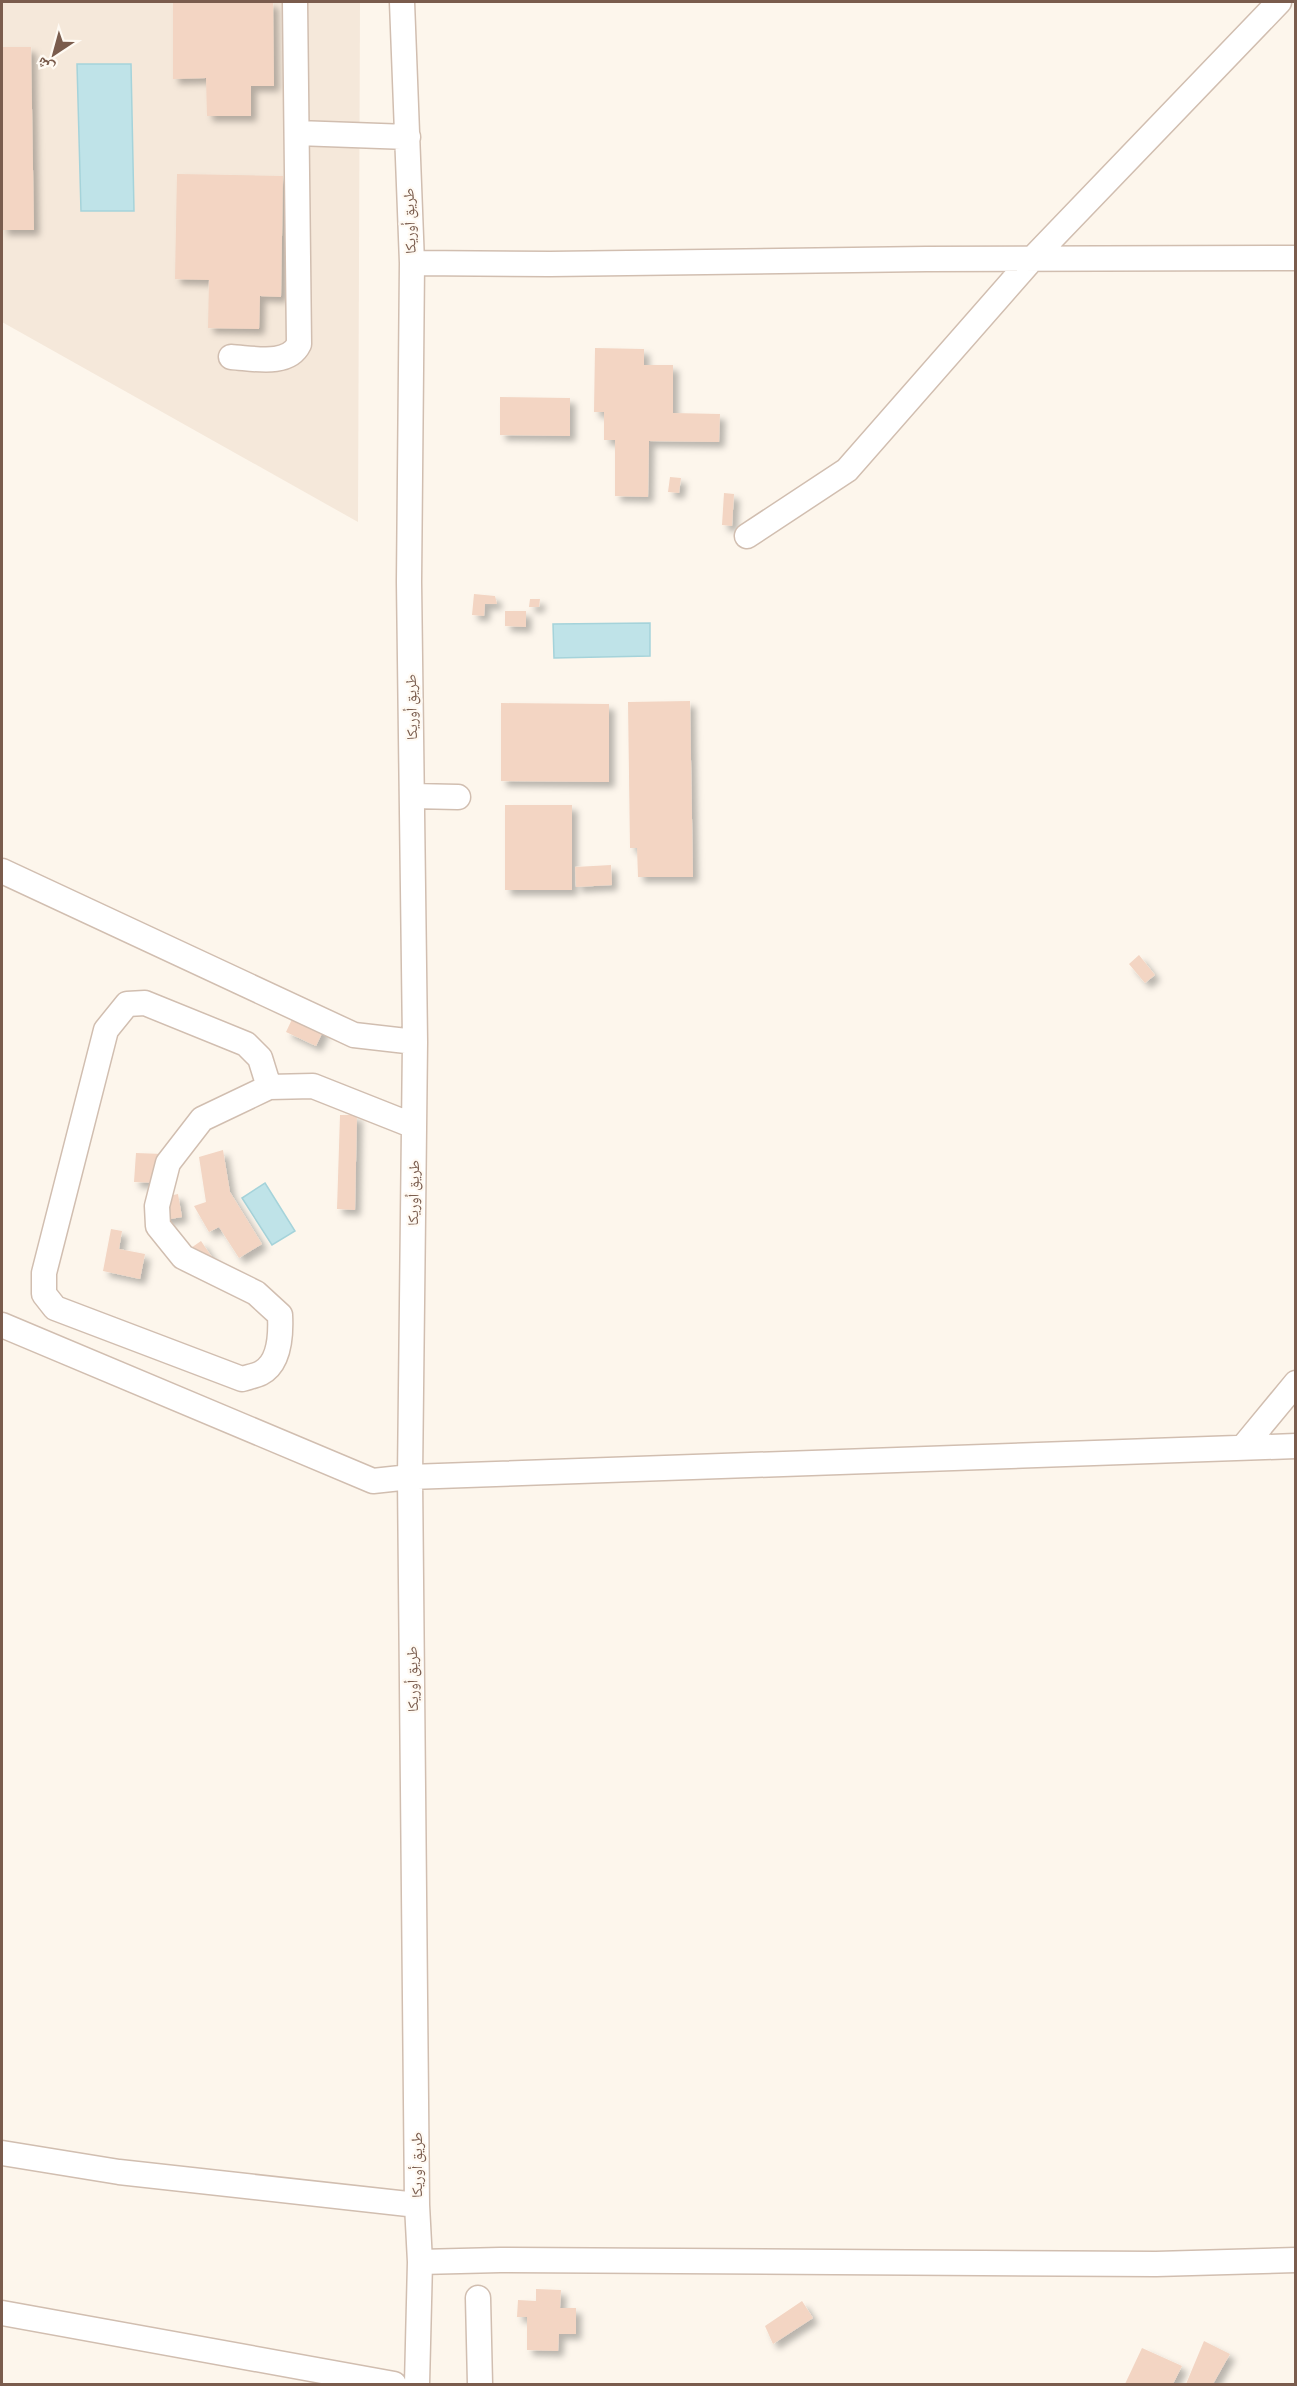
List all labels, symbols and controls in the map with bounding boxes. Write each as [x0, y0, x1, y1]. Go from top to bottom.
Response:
north arrow [24, 24, 84, 84]
text: ش [32, 51, 59, 79]
street label: طريق أوريكا [398, 188, 422, 254]
street label: طريق أوريكا [401, 674, 423, 740]
street label: طريق أوريكا [403, 1160, 425, 1226]
street label: طريق أوريكا [402, 1646, 424, 1712]
street label: طريق أوريكا [407, 2132, 428, 2198]

